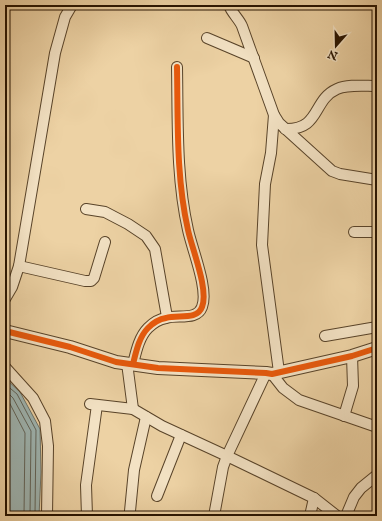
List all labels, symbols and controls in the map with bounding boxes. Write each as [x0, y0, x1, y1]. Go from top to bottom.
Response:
north arrow [316, 26, 356, 66]
text: N [326, 46, 341, 63]

